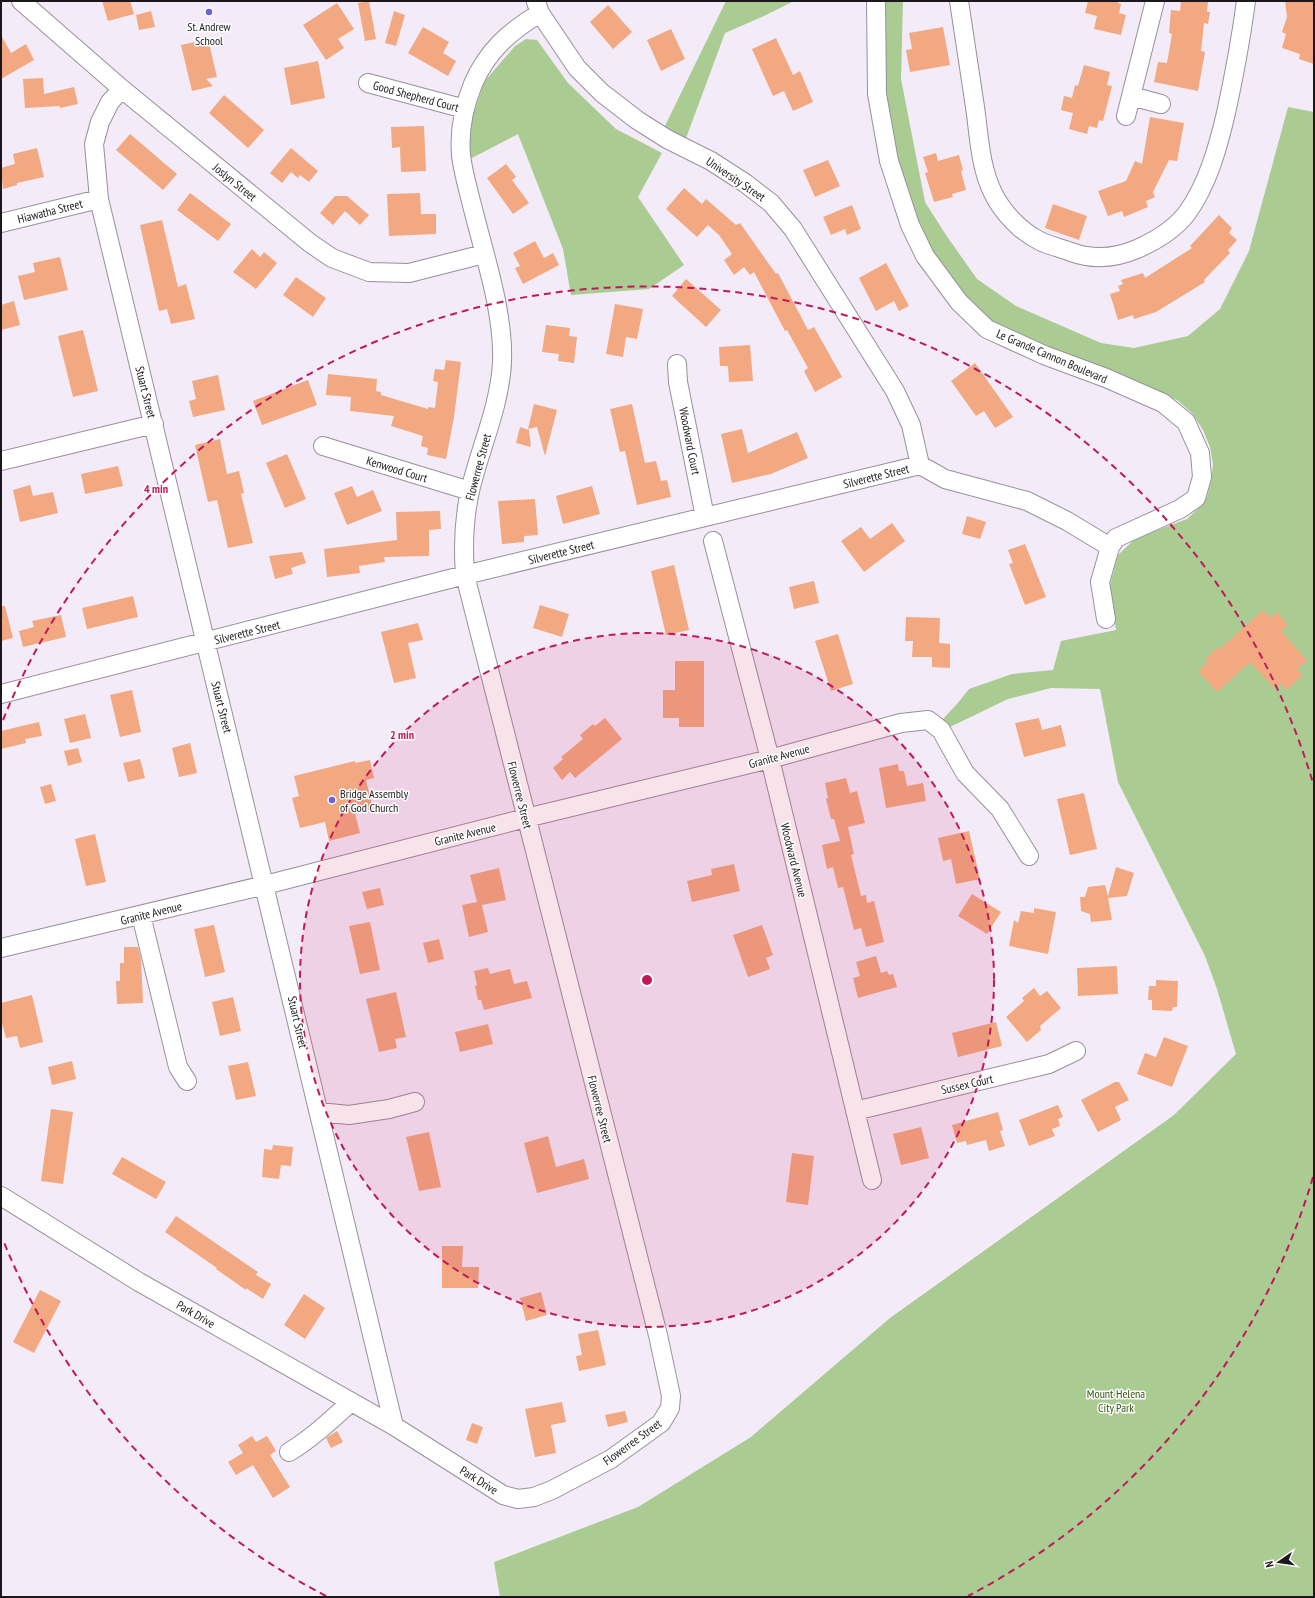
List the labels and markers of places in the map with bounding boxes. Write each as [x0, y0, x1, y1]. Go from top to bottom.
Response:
marker: St. Andrew School [204, 7, 214, 17]
place label: St. Andrew School [187, 19, 232, 48]
place label: Bridge Assembly of God Church [340, 786, 409, 815]
marker: Bridge Assembly of God Church [327, 795, 337, 805]
centre of rings [640, 973, 654, 987]

